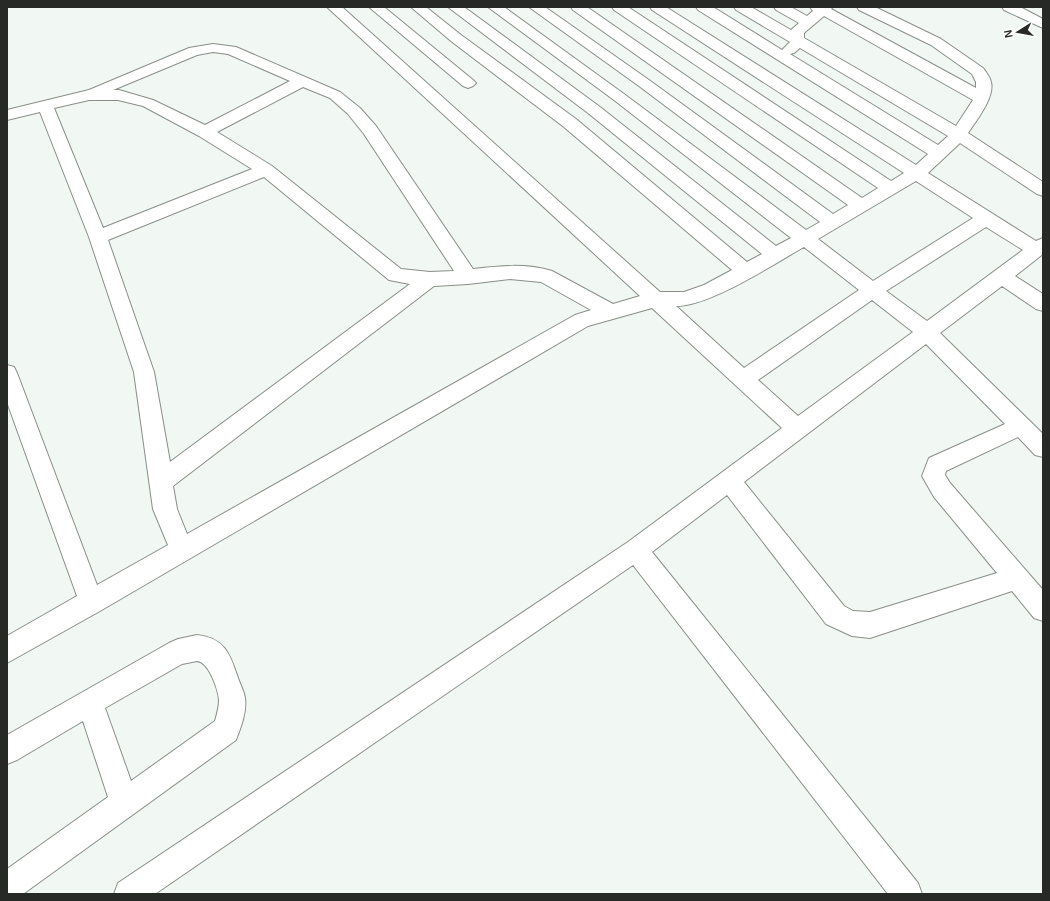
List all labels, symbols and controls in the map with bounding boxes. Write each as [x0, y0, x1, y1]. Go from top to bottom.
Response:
north arrow [998, 12, 1038, 52]
text: N [1002, 29, 1015, 39]

